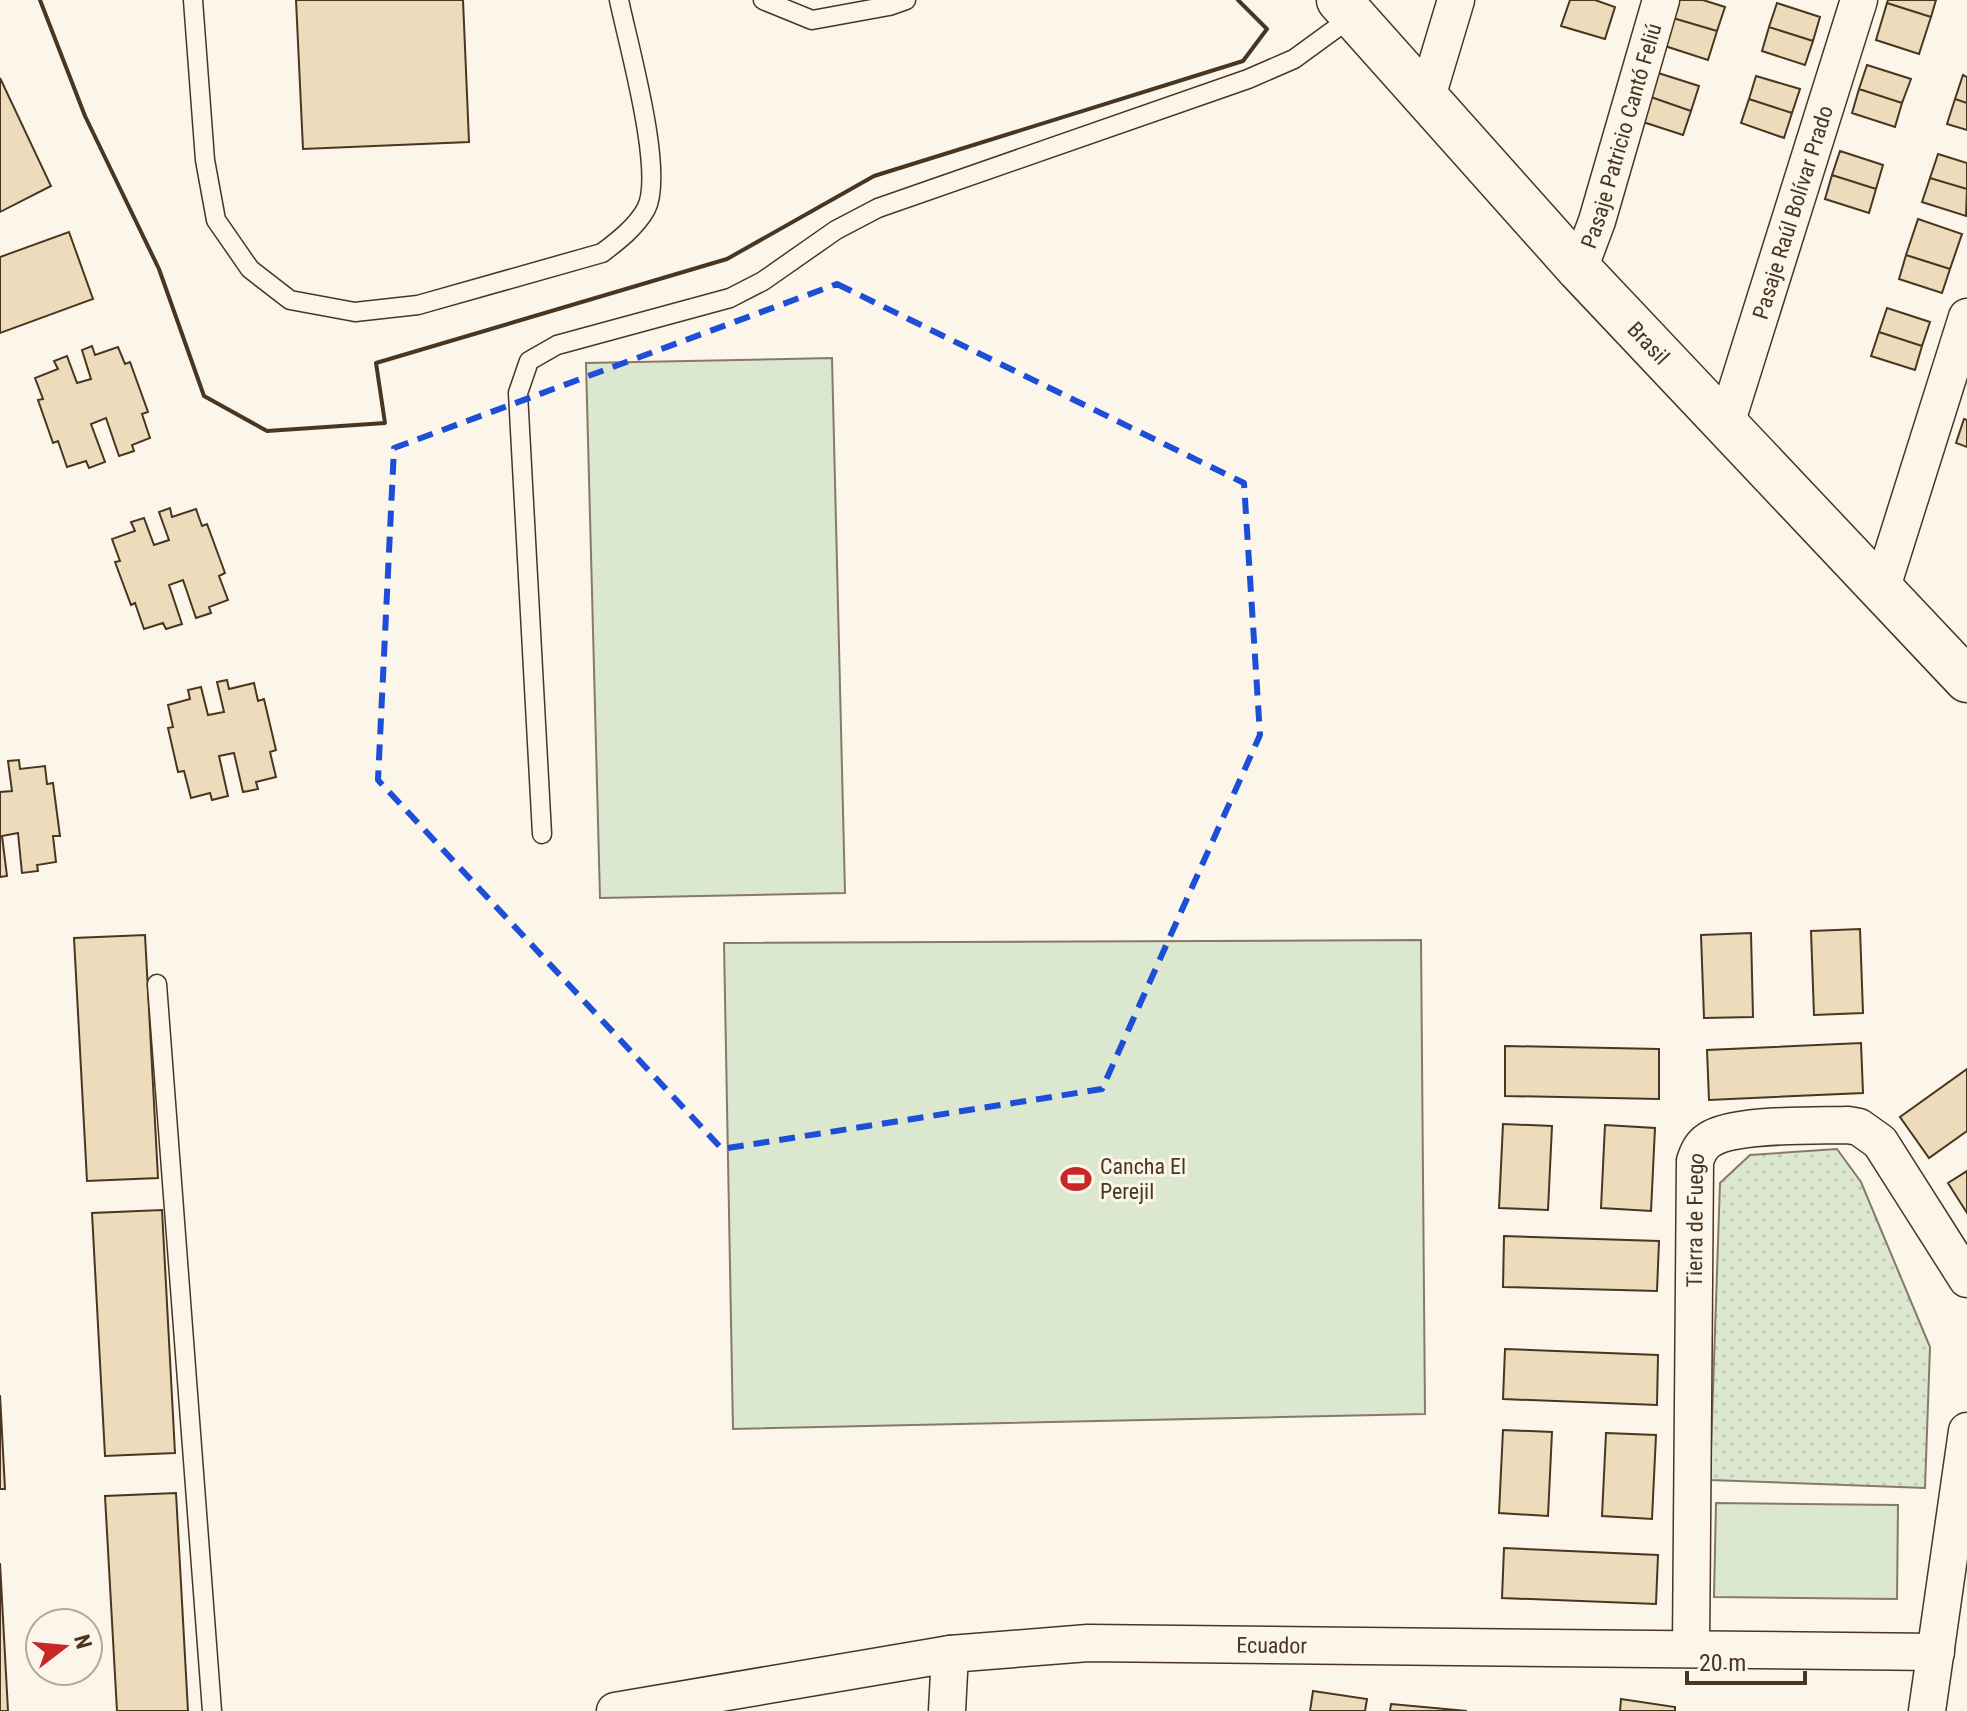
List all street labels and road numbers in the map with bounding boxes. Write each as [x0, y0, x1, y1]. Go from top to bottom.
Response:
street label: Pasaje Patricio Cantó Feliú [1576, 20, 1667, 252]
street label: Pasaje Raúl Bolívar Prado [1748, 102, 1838, 322]
street label: Brasil [1622, 317, 1674, 370]
street label: Tierra de Fuego [1682, 1149, 1710, 1288]
street label: Ecuador [1236, 1633, 1308, 1658]

